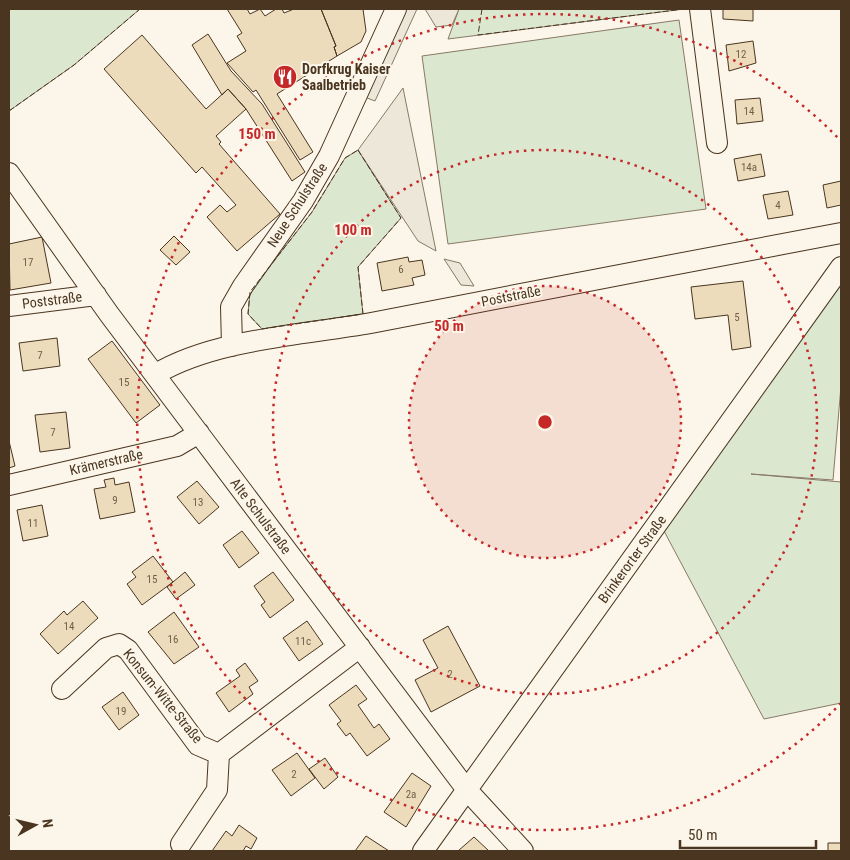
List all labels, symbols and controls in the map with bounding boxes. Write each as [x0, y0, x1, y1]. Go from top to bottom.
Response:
house number: 12 [736, 48, 746, 61]
place label: Dorfkrug Kaiser Saalbetrieb [302, 61, 391, 93]
restaurant icon: Dorfkrug Kaiser Saalbetrieb [272, 64, 298, 90]
house number: 14 [744, 105, 755, 118]
text: 150 m [238, 125, 276, 143]
street label: Neue Schulstraße [264, 159, 330, 250]
house number: 14a [741, 161, 757, 174]
house number: 4 [775, 199, 781, 212]
text: 100 m [334, 221, 372, 239]
house number: 17 [23, 256, 33, 269]
house number: 6 [398, 263, 404, 276]
street label: Poststraße [480, 282, 543, 310]
street label: Poststraße [21, 288, 83, 312]
house number: 5 [734, 311, 740, 324]
text: 50 m [434, 317, 464, 335]
house number: 7 [37, 349, 43, 362]
house number: 15 [119, 376, 129, 389]
centre of rings [536, 413, 554, 431]
house number: 7 [50, 426, 56, 439]
street label: Krämerstraße [68, 446, 145, 478]
street label: Alte Schulstraße [227, 475, 295, 557]
house number: 9 [112, 494, 118, 507]
house number: 13 [193, 496, 203, 509]
street label: Brinkerorter Straße [595, 512, 669, 606]
house number: 11 [28, 517, 38, 530]
house number: 15 [147, 573, 157, 586]
house number: 14 [64, 620, 75, 633]
house number: 16 [168, 633, 178, 646]
house number: 11c [295, 635, 311, 648]
street label: Konsum-Witte-Straße [120, 646, 206, 747]
house number: 2 [447, 668, 453, 681]
house number: 19 [116, 705, 126, 718]
house number: 2 [291, 768, 297, 781]
house number: 2a [406, 788, 416, 801]
north arrow [10, 800, 60, 850]
text: N [39, 818, 56, 829]
scale bar [680, 818, 816, 850]
text: 50 m [688, 826, 718, 844]

